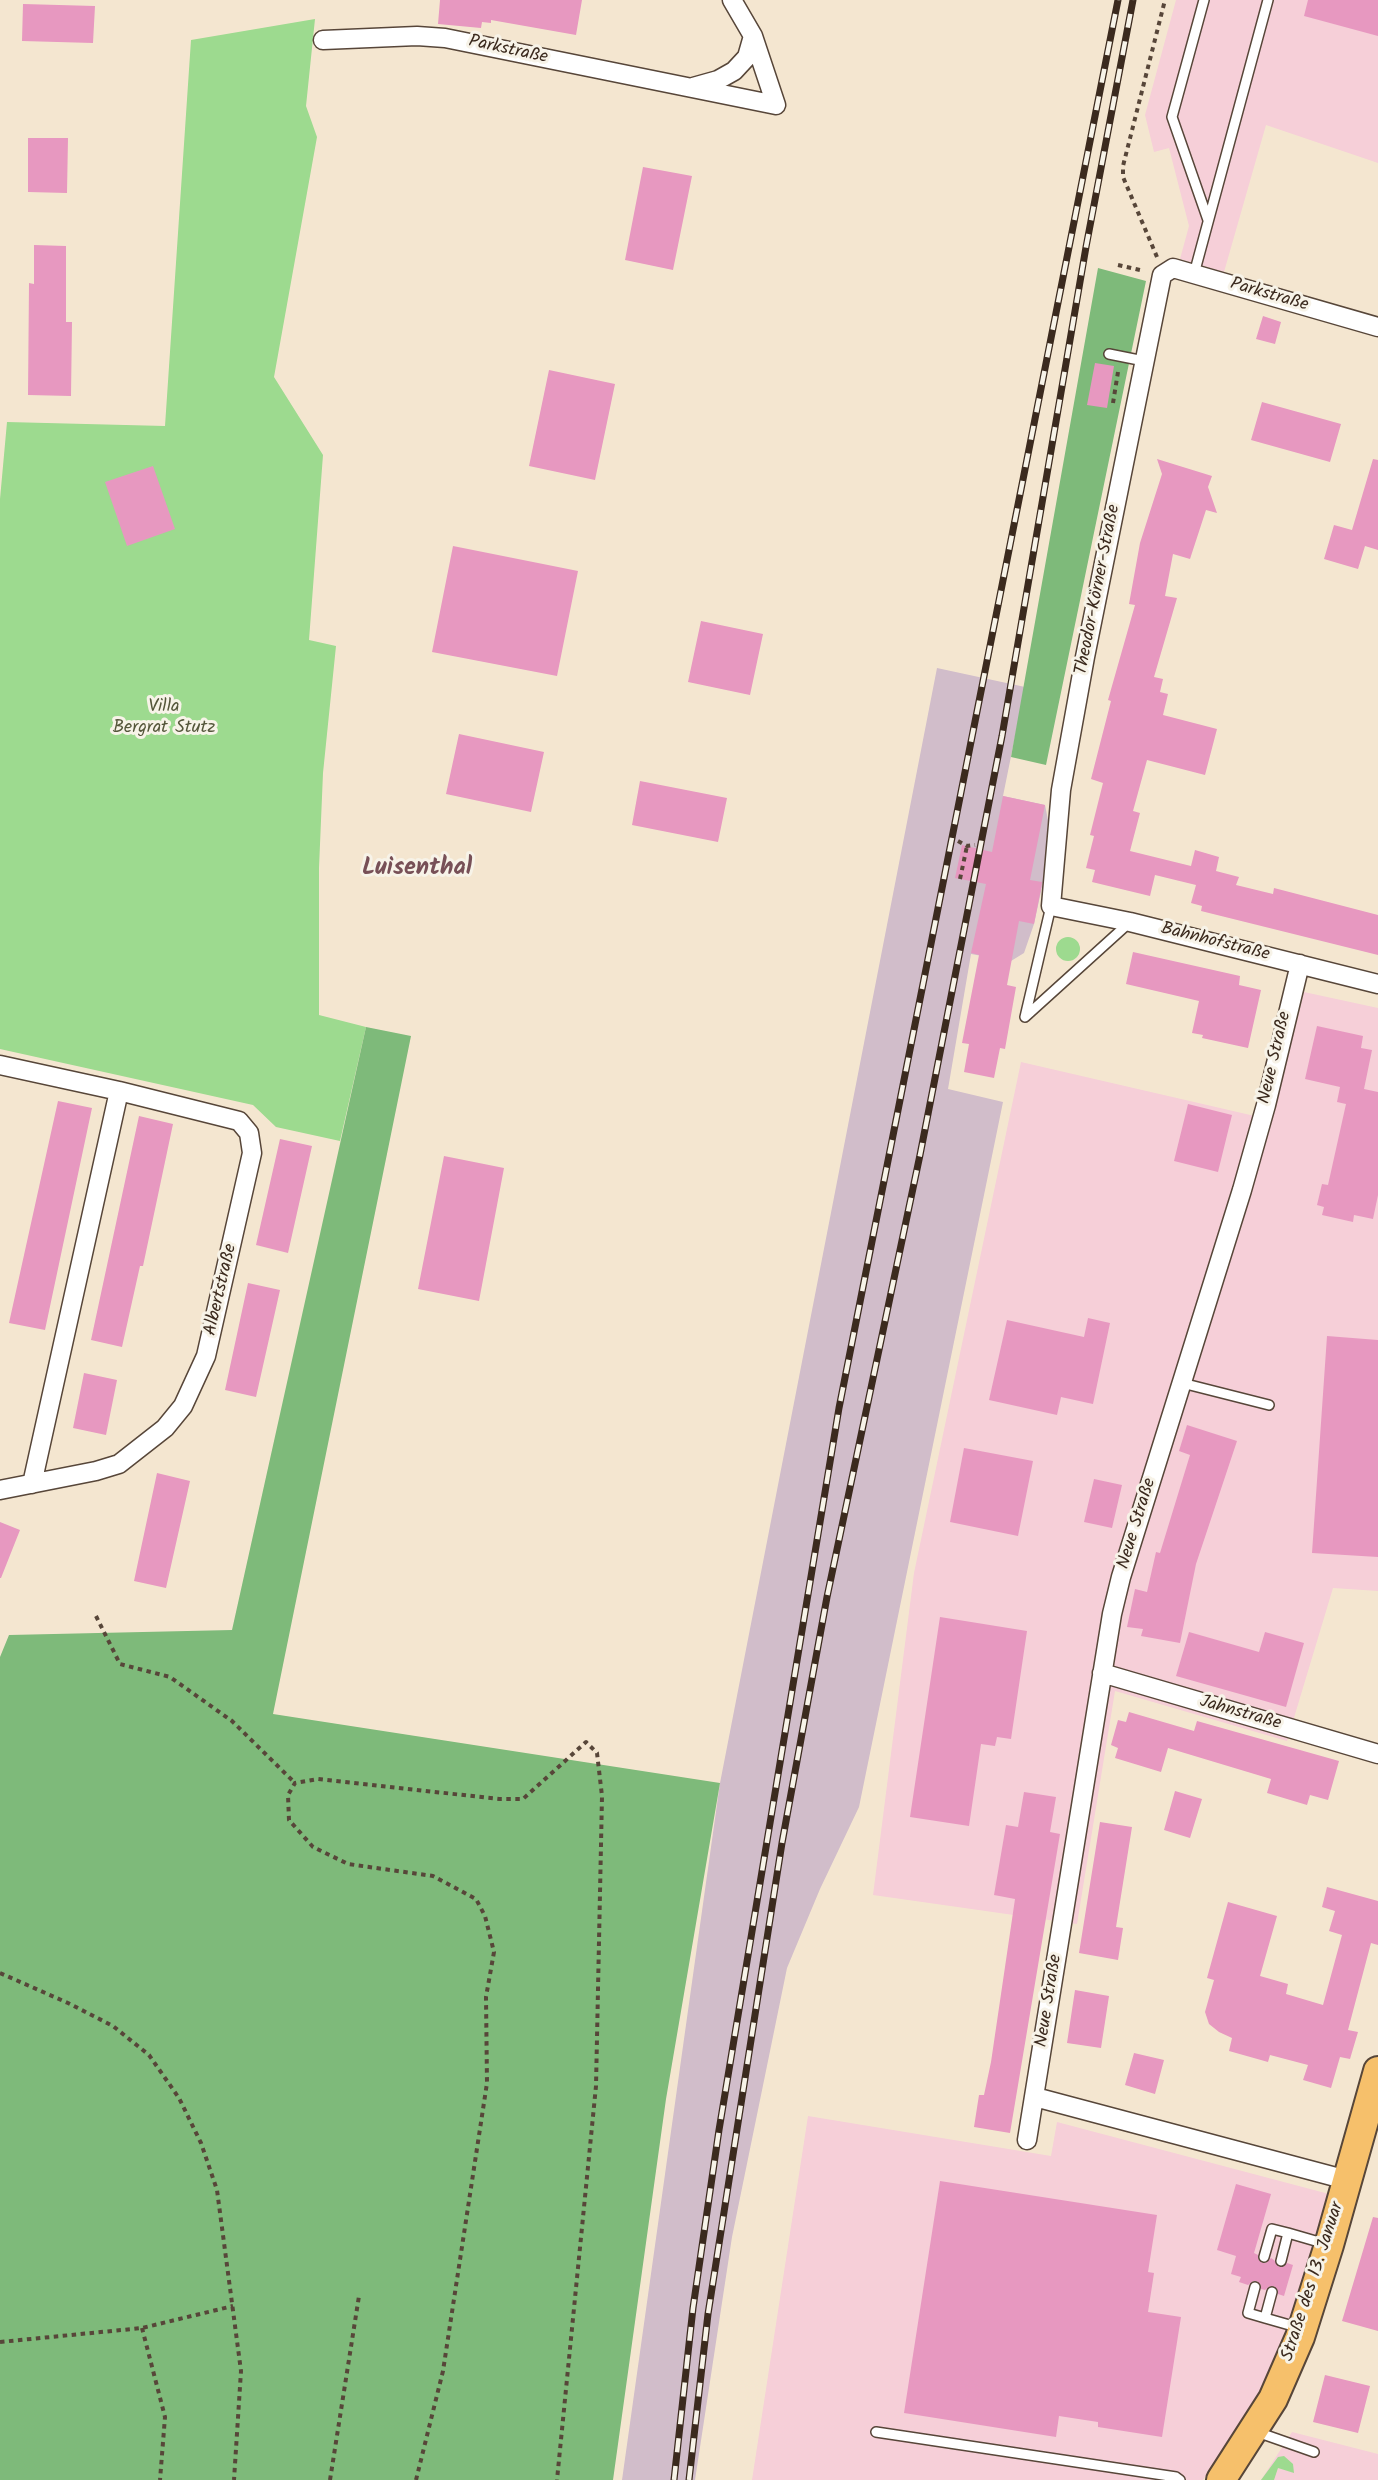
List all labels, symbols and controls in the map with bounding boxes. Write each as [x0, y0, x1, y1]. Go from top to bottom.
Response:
street label: Parkstraße [466, 32, 550, 70]
street label: Parkstraße [1227, 275, 1311, 317]
street label: Theodor-Körner-Straße [1072, 503, 1126, 677]
park label: Villa Bergrat Stutz [113, 697, 215, 740]
district label: Luisenthal [362, 856, 472, 884]
street label: Bahnhofstraße [1158, 919, 1272, 967]
street label: Neue Straße [1255, 1010, 1297, 1106]
street label: Albertstraße [201, 1242, 243, 1338]
street label: Neue Straße [1114, 1476, 1162, 1572]
street label: Jahnstraße [1197, 1692, 1283, 1736]
street label: Neue Straße [1032, 1953, 1068, 2049]
street label: Straße des 13. Januar [1278, 2200, 1350, 2364]

